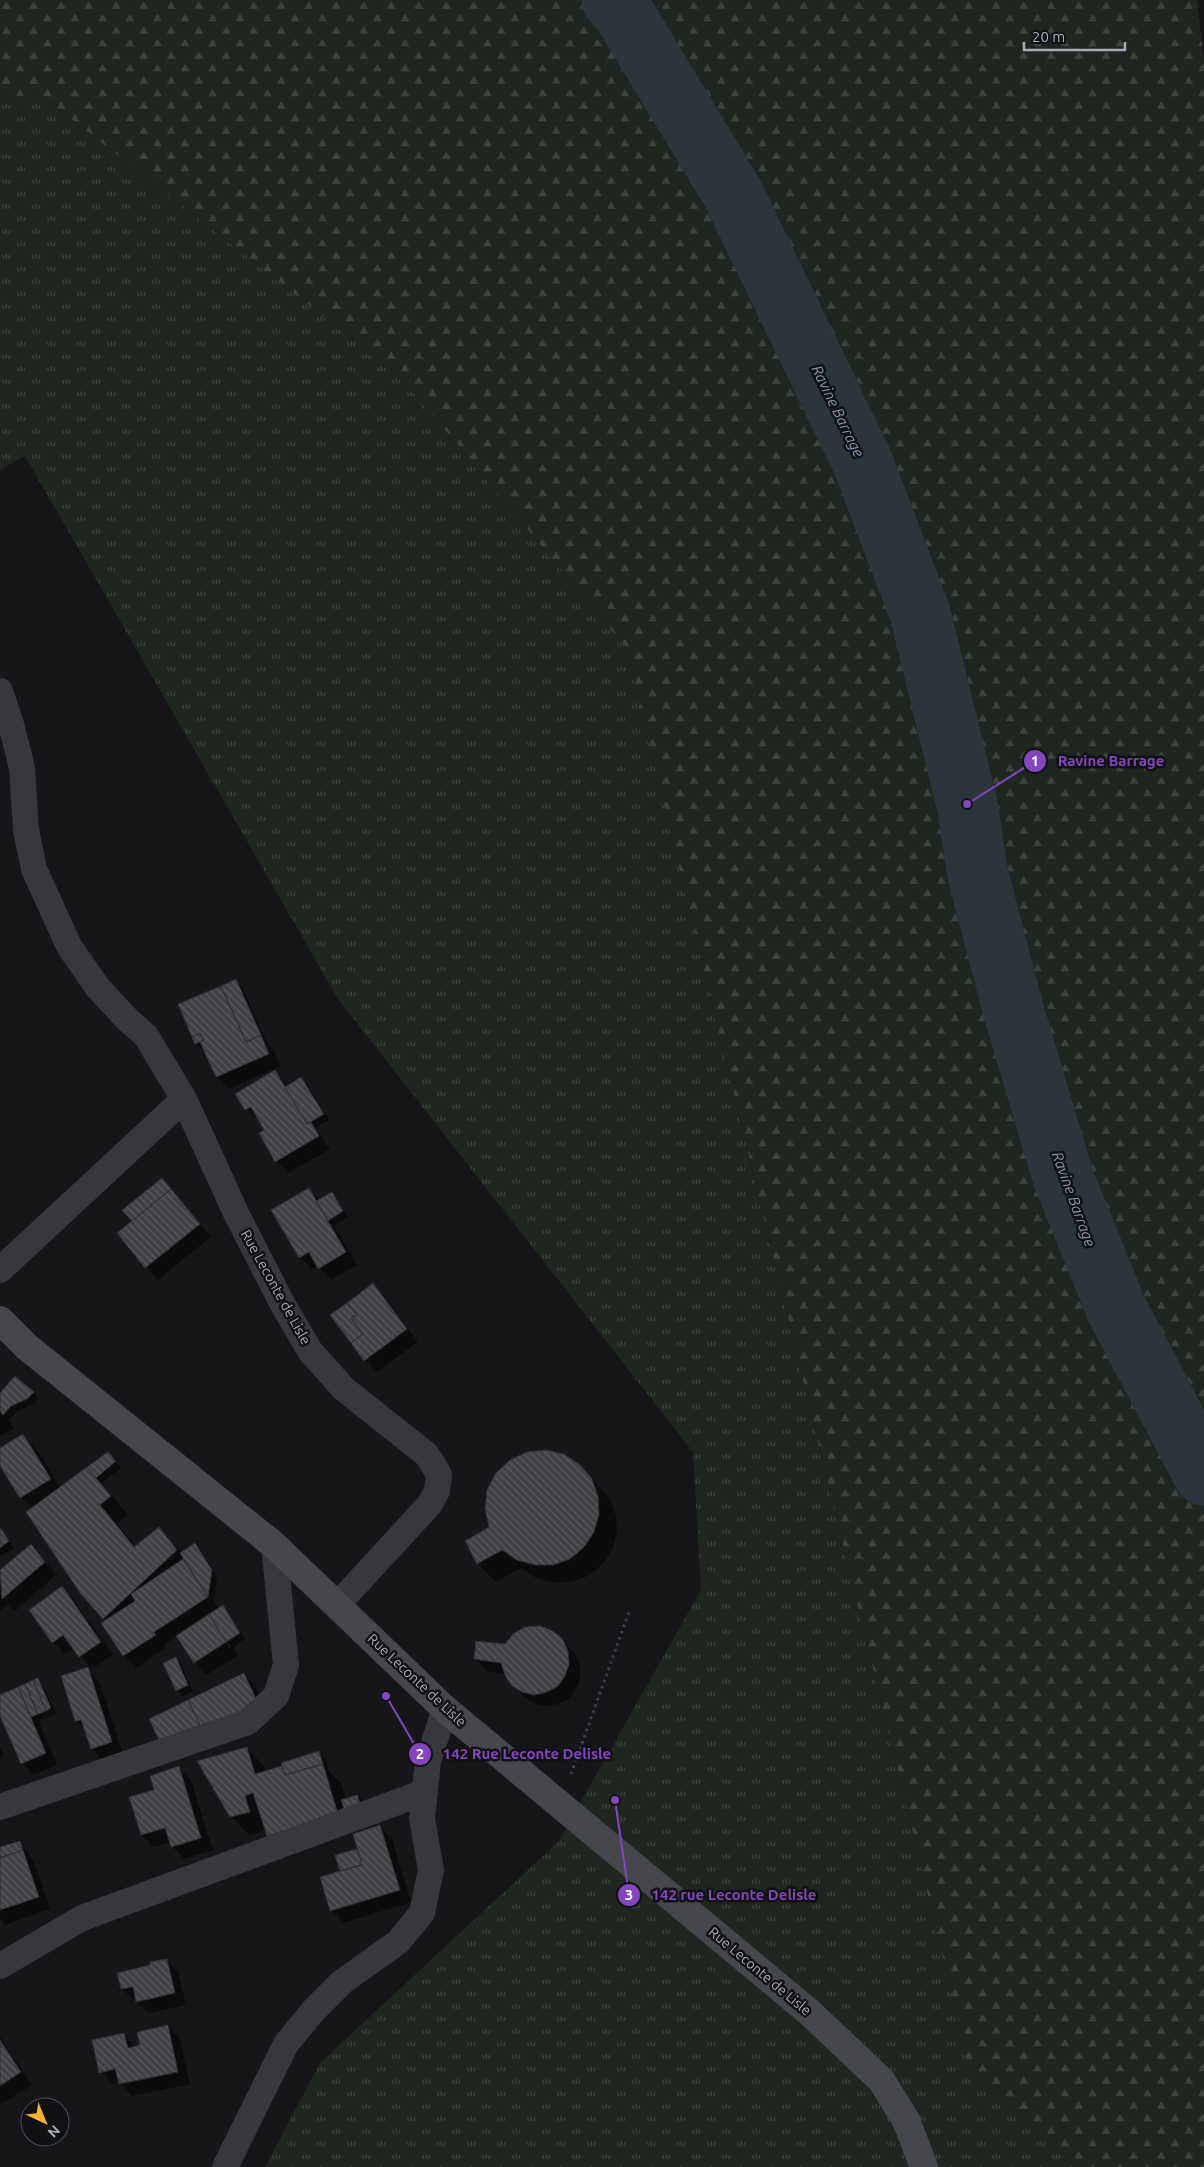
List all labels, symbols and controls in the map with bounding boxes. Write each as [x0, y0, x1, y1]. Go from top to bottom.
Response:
scale bar [1024, 20, 1125, 52]
text: 20 m [1032, 28, 1065, 45]
water label: Ravine Barrage [808, 362, 868, 460]
callout: Ravine Barrage [1023, 746, 1175, 776]
text: 1 [1031, 752, 1039, 769]
text: Ravine Barrage [1058, 752, 1164, 769]
water label: Ravine Barrage [1049, 1149, 1099, 1249]
street label: Rue Leconte de Lisle [238, 1227, 314, 1347]
street label: Rue Leconte de Lisle [364, 1630, 470, 1730]
callout: 142 Rue Leconte Delisle [408, 1739, 621, 1769]
text: 2 [416, 1745, 424, 1762]
text: 142 Rue Leconte Delisle [443, 1745, 611, 1762]
callout: 142 rue Leconte Delisle [617, 1880, 827, 1910]
text: 3 [625, 1886, 633, 1903]
text: 142 rue Leconte Delisle [652, 1886, 816, 1903]
street label: Rue Leconte de Lisle [706, 1924, 814, 2018]
north arrow [20, 2097, 70, 2147]
text: N [45, 2122, 63, 2141]

